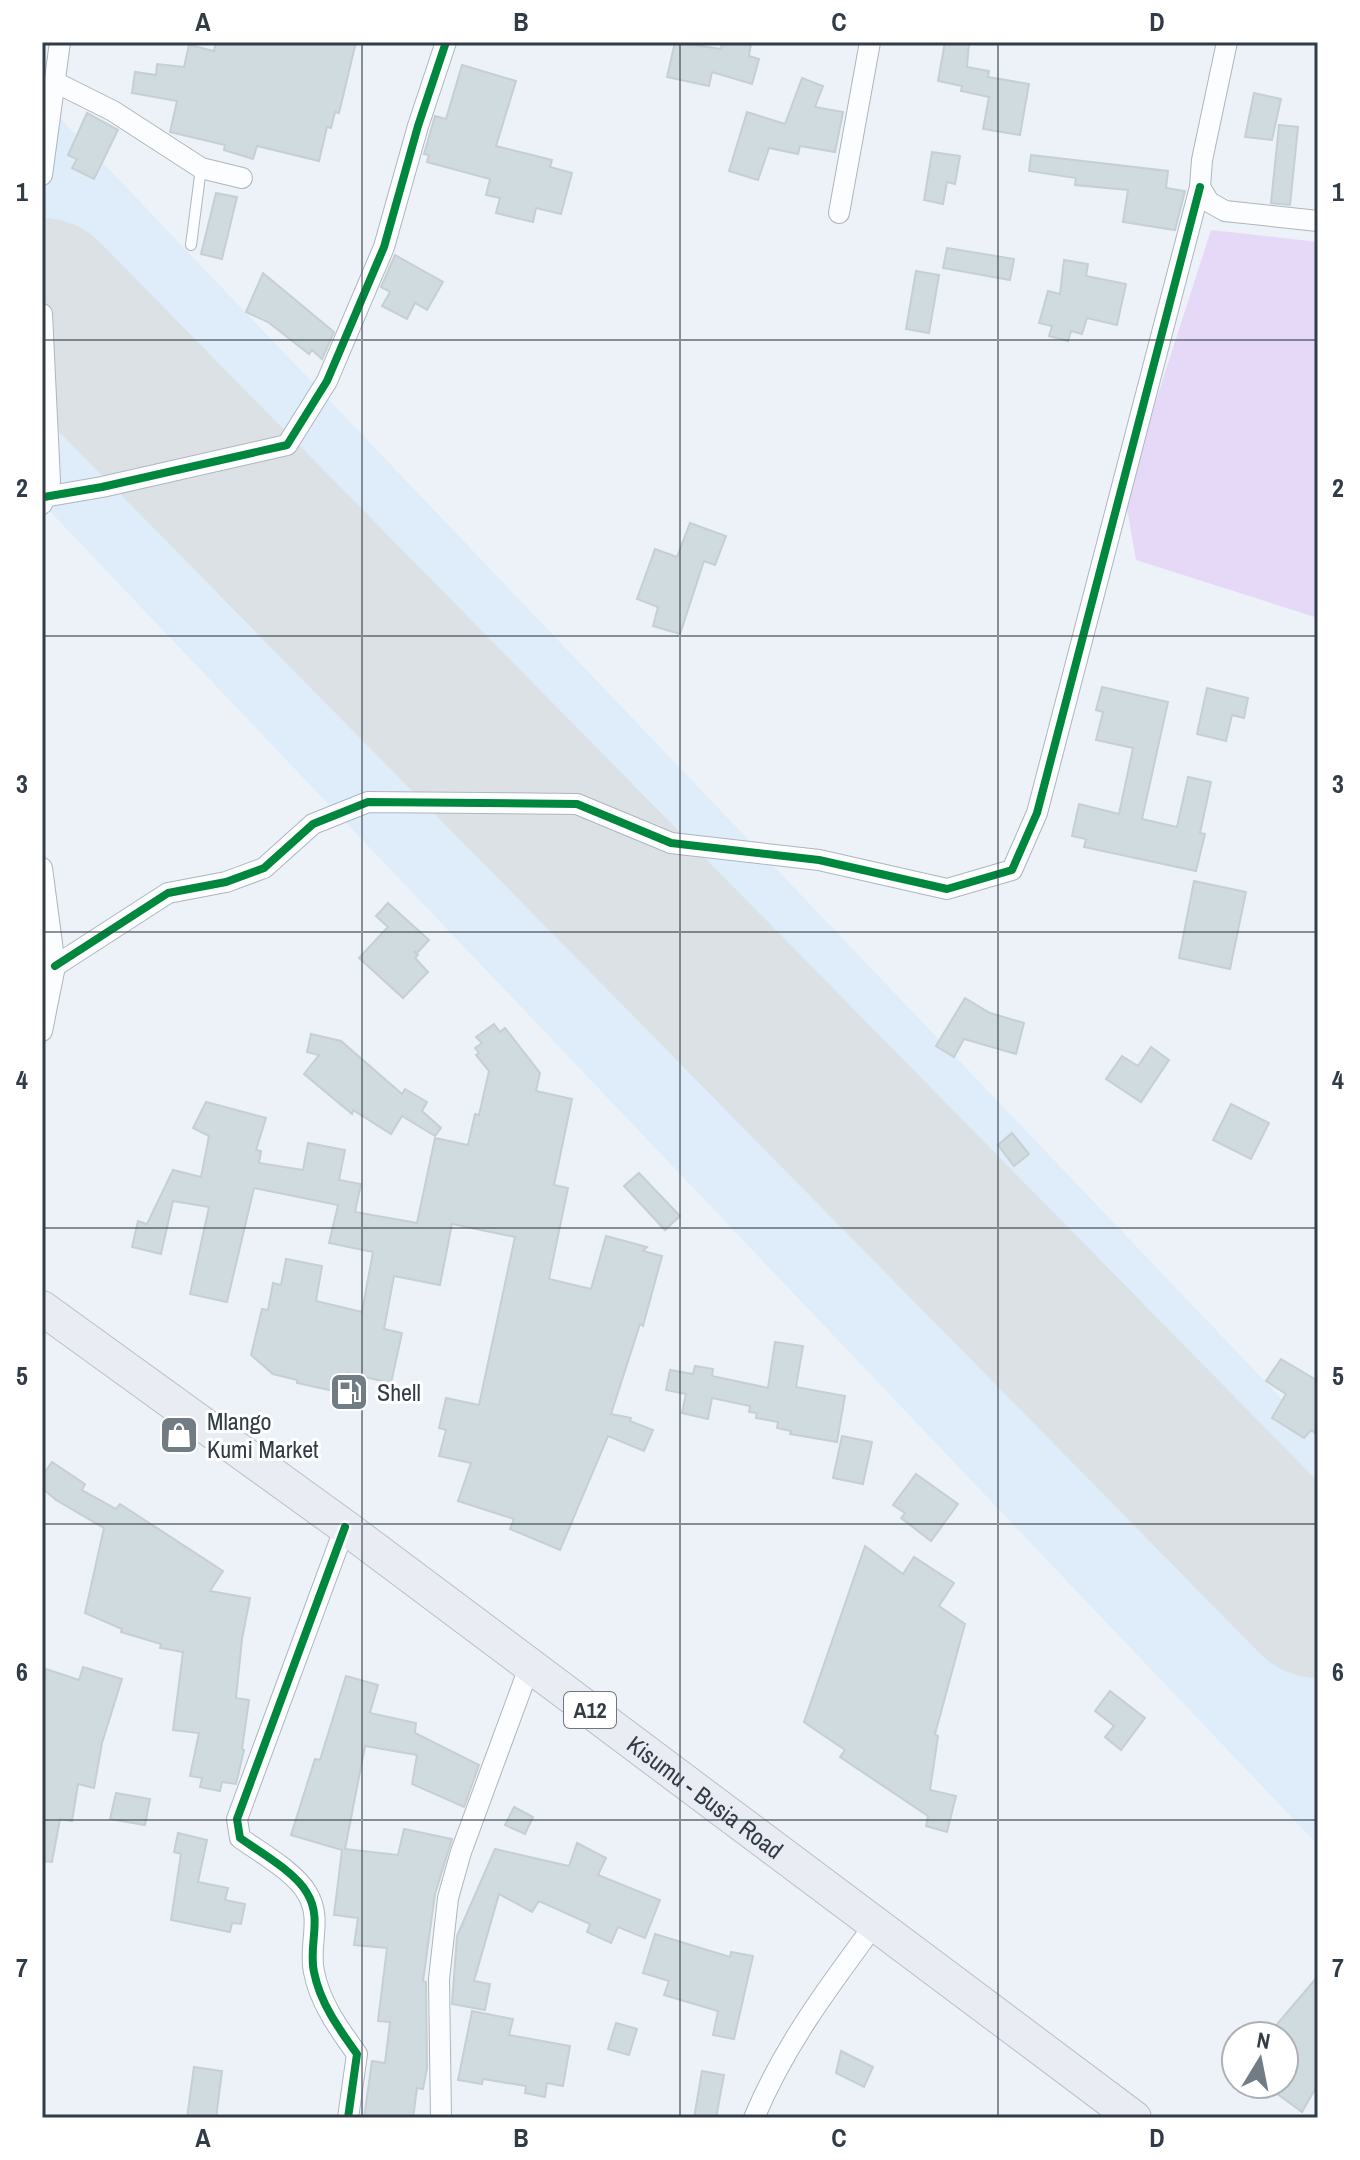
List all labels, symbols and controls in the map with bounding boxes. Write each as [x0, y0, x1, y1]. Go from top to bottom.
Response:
text: A [195, 4, 211, 39]
text: B [513, 4, 529, 39]
text: C [831, 4, 847, 39]
text: D [1149, 4, 1165, 39]
text: 1 [16, 174, 28, 209]
text: 1 [1332, 174, 1344, 209]
text: 2 [16, 470, 28, 505]
text: 2 [1332, 470, 1344, 505]
text: 3 [16, 766, 28, 801]
text: 3 [1332, 766, 1344, 801]
text: 4 [16, 1062, 28, 1097]
text: 4 [1332, 1062, 1344, 1097]
text: 5 [16, 1358, 28, 1393]
text: 5 [1332, 1358, 1344, 1393]
fuel station icon: Shell [328, 1371, 370, 1413]
place label: Shell [377, 1376, 421, 1408]
place label: Mlango Kumi Market [207, 1405, 319, 1465]
shop icon: Mlango Kumi Market [158, 1414, 200, 1456]
text: 6 [16, 1654, 28, 1689]
text: 6 [1332, 1654, 1344, 1689]
road number: A12 [564, 1692, 616, 1728]
street label: Kisumu - Busia Road [621, 1728, 790, 1866]
text: 7 [16, 1950, 28, 1985]
text: 7 [1332, 1950, 1344, 1985]
north arrow [1220, 2020, 1300, 2100]
text: N [1254, 2024, 1272, 2056]
text: A [195, 2120, 211, 2155]
text: B [513, 2120, 529, 2155]
text: C [831, 2120, 847, 2155]
text: D [1149, 2120, 1165, 2155]

